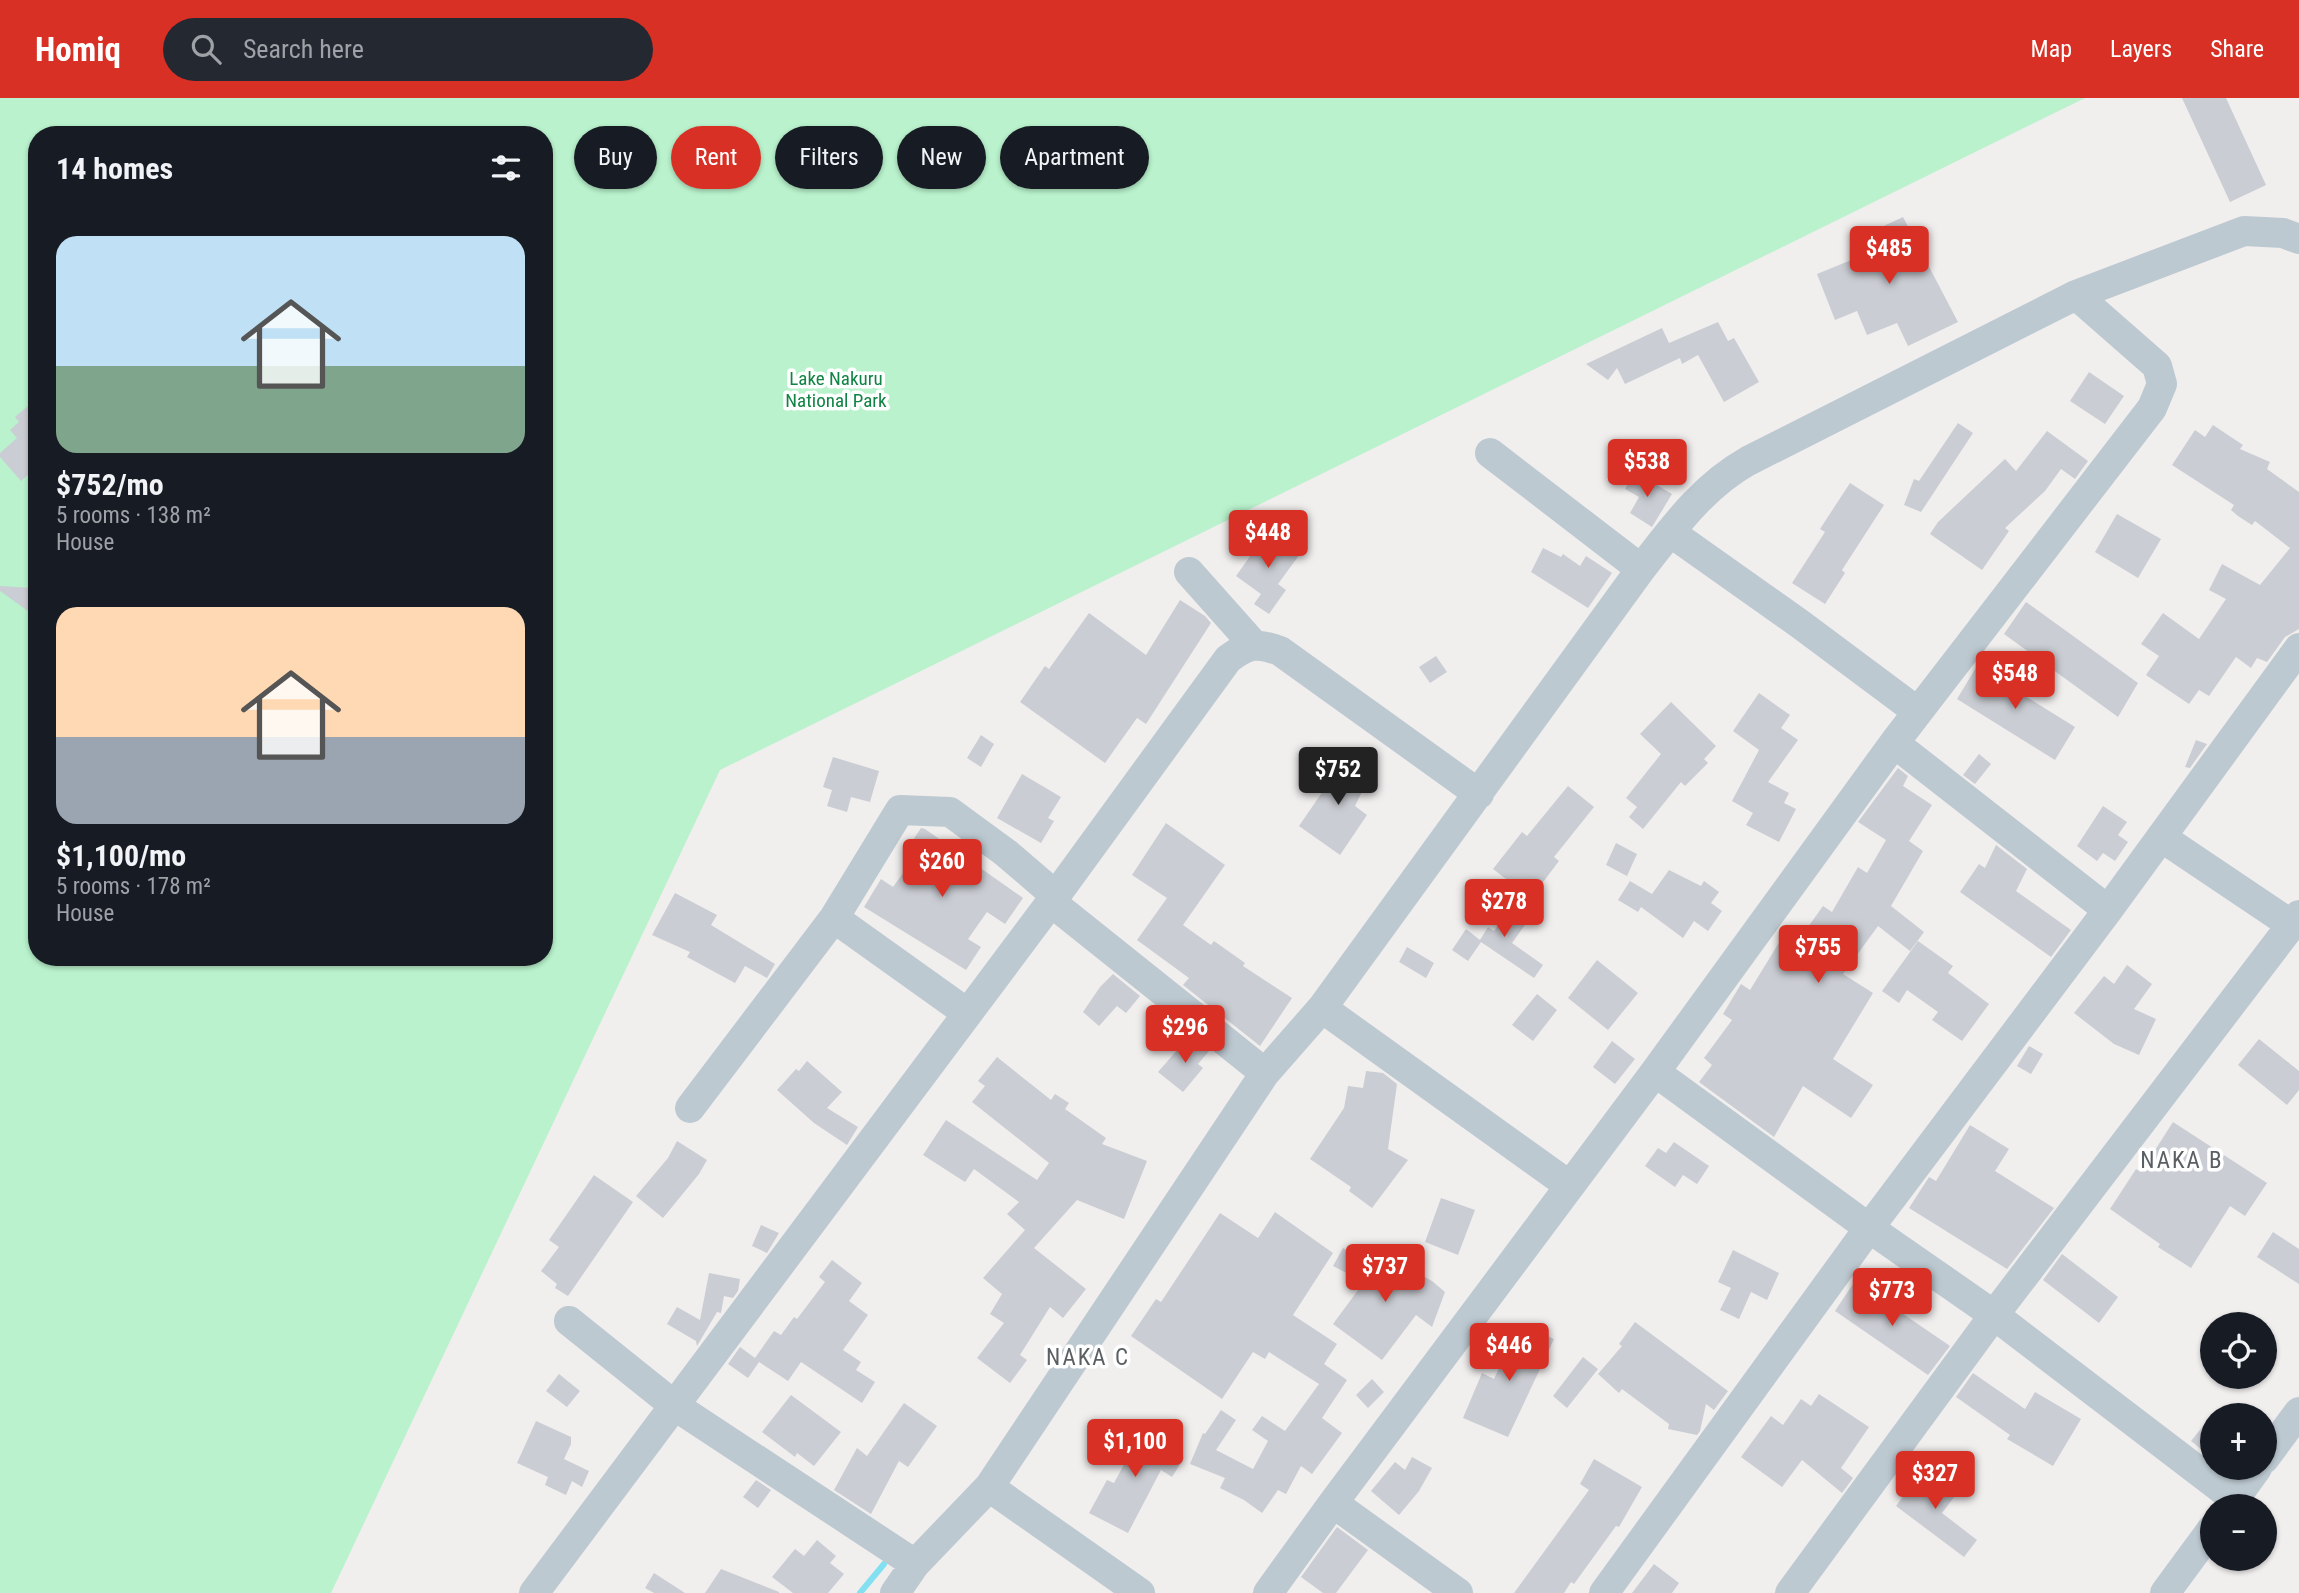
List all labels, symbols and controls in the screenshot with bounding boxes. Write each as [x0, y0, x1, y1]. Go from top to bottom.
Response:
search box [163, 18, 653, 81]
text: Homiq [35, 30, 121, 69]
icon: search [187, 30, 225, 68]
text: Search here [243, 34, 364, 64]
text: Map [2031, 35, 2072, 63]
text: Layers [2110, 35, 2172, 63]
text: Share [2210, 35, 2264, 63]
chip: Buy [574, 126, 657, 189]
chip: Rent [671, 126, 761, 189]
chip: Filters [775, 126, 883, 189]
chip: New [897, 126, 986, 189]
chip: Apartment [1000, 126, 1149, 189]
icon: filters [487, 149, 525, 187]
text: 14 homes [56, 151, 173, 186]
pin: $485 [1848, 226, 1930, 286]
text: $485 [1866, 235, 1912, 262]
icon: home [228, 281, 354, 407]
park label: Lake Nakuru National Park [785, 367, 887, 412]
pin: $538 [1606, 440, 1688, 499]
text: $538 [1624, 448, 1670, 475]
text: $752/mo [56, 467, 164, 502]
text: 5 rooms · 138 m² [56, 502, 211, 529]
pin: $448 [1227, 510, 1309, 570]
text: $448 [1245, 519, 1291, 546]
text: House [56, 529, 114, 556]
icon: home [228, 652, 354, 778]
pin: $548 [1974, 652, 2056, 711]
text: $548 [1992, 660, 2038, 687]
pin: $752 [1297, 748, 1379, 807]
text: $752 [1315, 756, 1361, 783]
text: $1,100/mo [56, 838, 186, 873]
pin: $260 [901, 840, 983, 899]
text: $260 [919, 848, 965, 875]
text: 5 rooms · 178 m² [56, 873, 211, 900]
pin: $278 [1463, 880, 1545, 939]
text: $278 [1481, 888, 1527, 915]
text: House [56, 900, 114, 927]
pin: $755 [1777, 926, 1859, 985]
text: $755 [1795, 934, 1841, 961]
pin: $296 [1144, 1006, 1226, 1065]
text: $296 [1162, 1014, 1208, 1041]
district label: NAKA B [2140, 1147, 2224, 1174]
pin: $737 [1344, 1244, 1426, 1304]
text: $737 [1362, 1253, 1408, 1280]
pin: $773 [1851, 1268, 1933, 1328]
text: $773 [1869, 1277, 1915, 1304]
map controls [2200, 1312, 2277, 1571]
button: locate [2200, 1312, 2277, 1389]
pin: $446 [1468, 1324, 1550, 1383]
text: $446 [1486, 1332, 1532, 1359]
district label: NAKA C [1046, 1344, 1130, 1371]
button: + [2200, 1403, 2277, 1480]
pin: $1,100 [1078, 1420, 1192, 1479]
text: $1,100 [1103, 1428, 1167, 1455]
pin: $327 [1894, 1452, 1976, 1511]
text: $327 [1912, 1460, 1958, 1487]
button: − [2200, 1494, 2277, 1571]

